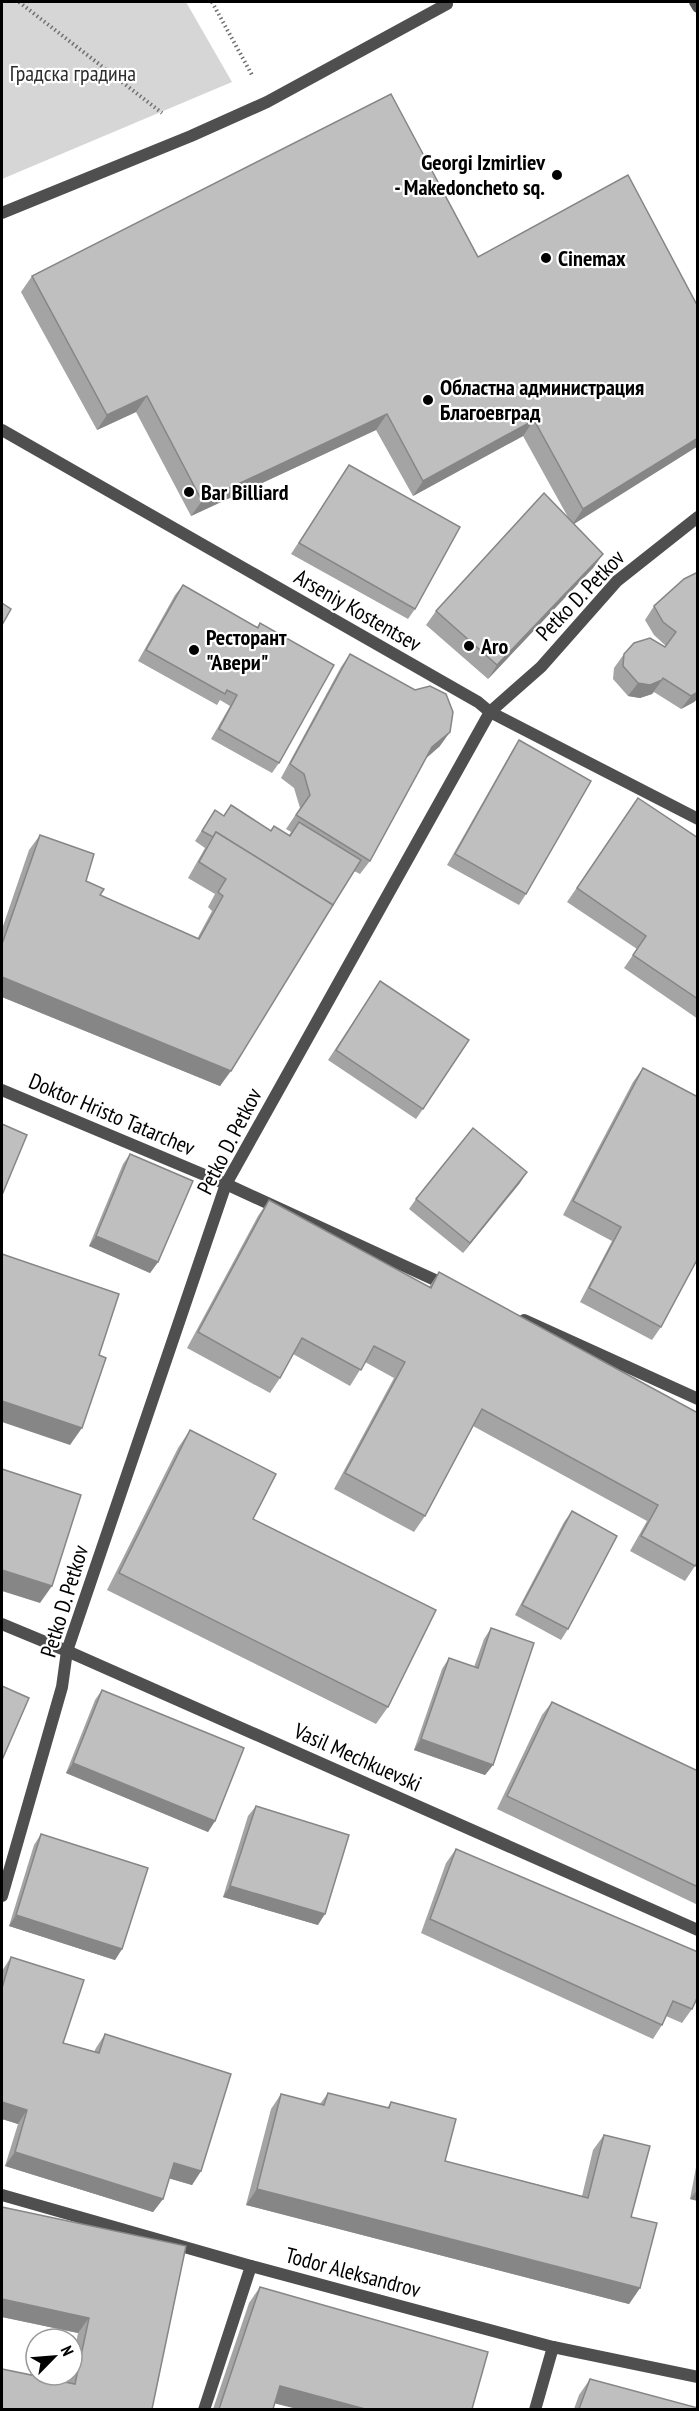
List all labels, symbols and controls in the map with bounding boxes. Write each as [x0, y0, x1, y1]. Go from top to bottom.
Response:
park label: Градска градина [10, 59, 136, 87]
place label: Georgi Izmirliev - Makedoncheto sq. [394, 148, 546, 201]
marker: Georgi Izmirliev - Makedoncheto sq. [550, 168, 564, 182]
place label: Cinemax [558, 244, 626, 272]
marker: Cinemax [539, 251, 553, 265]
place label: Областна администрация Благоевград [440, 373, 644, 426]
marker: Областна администрация Благоевград [421, 393, 435, 407]
place label: Bar Billiard [201, 478, 289, 506]
marker: Bar Billiard [182, 485, 196, 499]
street label: Petko D. Petkov [530, 543, 631, 646]
street label: Arseniy Kostentsev [290, 562, 427, 658]
place label: Ресторант "Авери" [206, 623, 287, 676]
place label: Aro [480, 632, 508, 660]
marker: Aro [462, 639, 476, 653]
marker: Ресторант "Авери" [187, 643, 201, 657]
street label: Doktor Hristo Tatarchev [25, 1066, 200, 1162]
street label: Petko D. Petkov [190, 1083, 268, 1199]
street label: Petko D. Petkov [34, 1541, 94, 1660]
street label: Vasil Mechkuevski [289, 1716, 426, 1798]
street label: Todor Aleksandrov [282, 2241, 424, 2304]
north arrow [24, 2327, 84, 2387]
text: N [57, 2343, 78, 2359]

